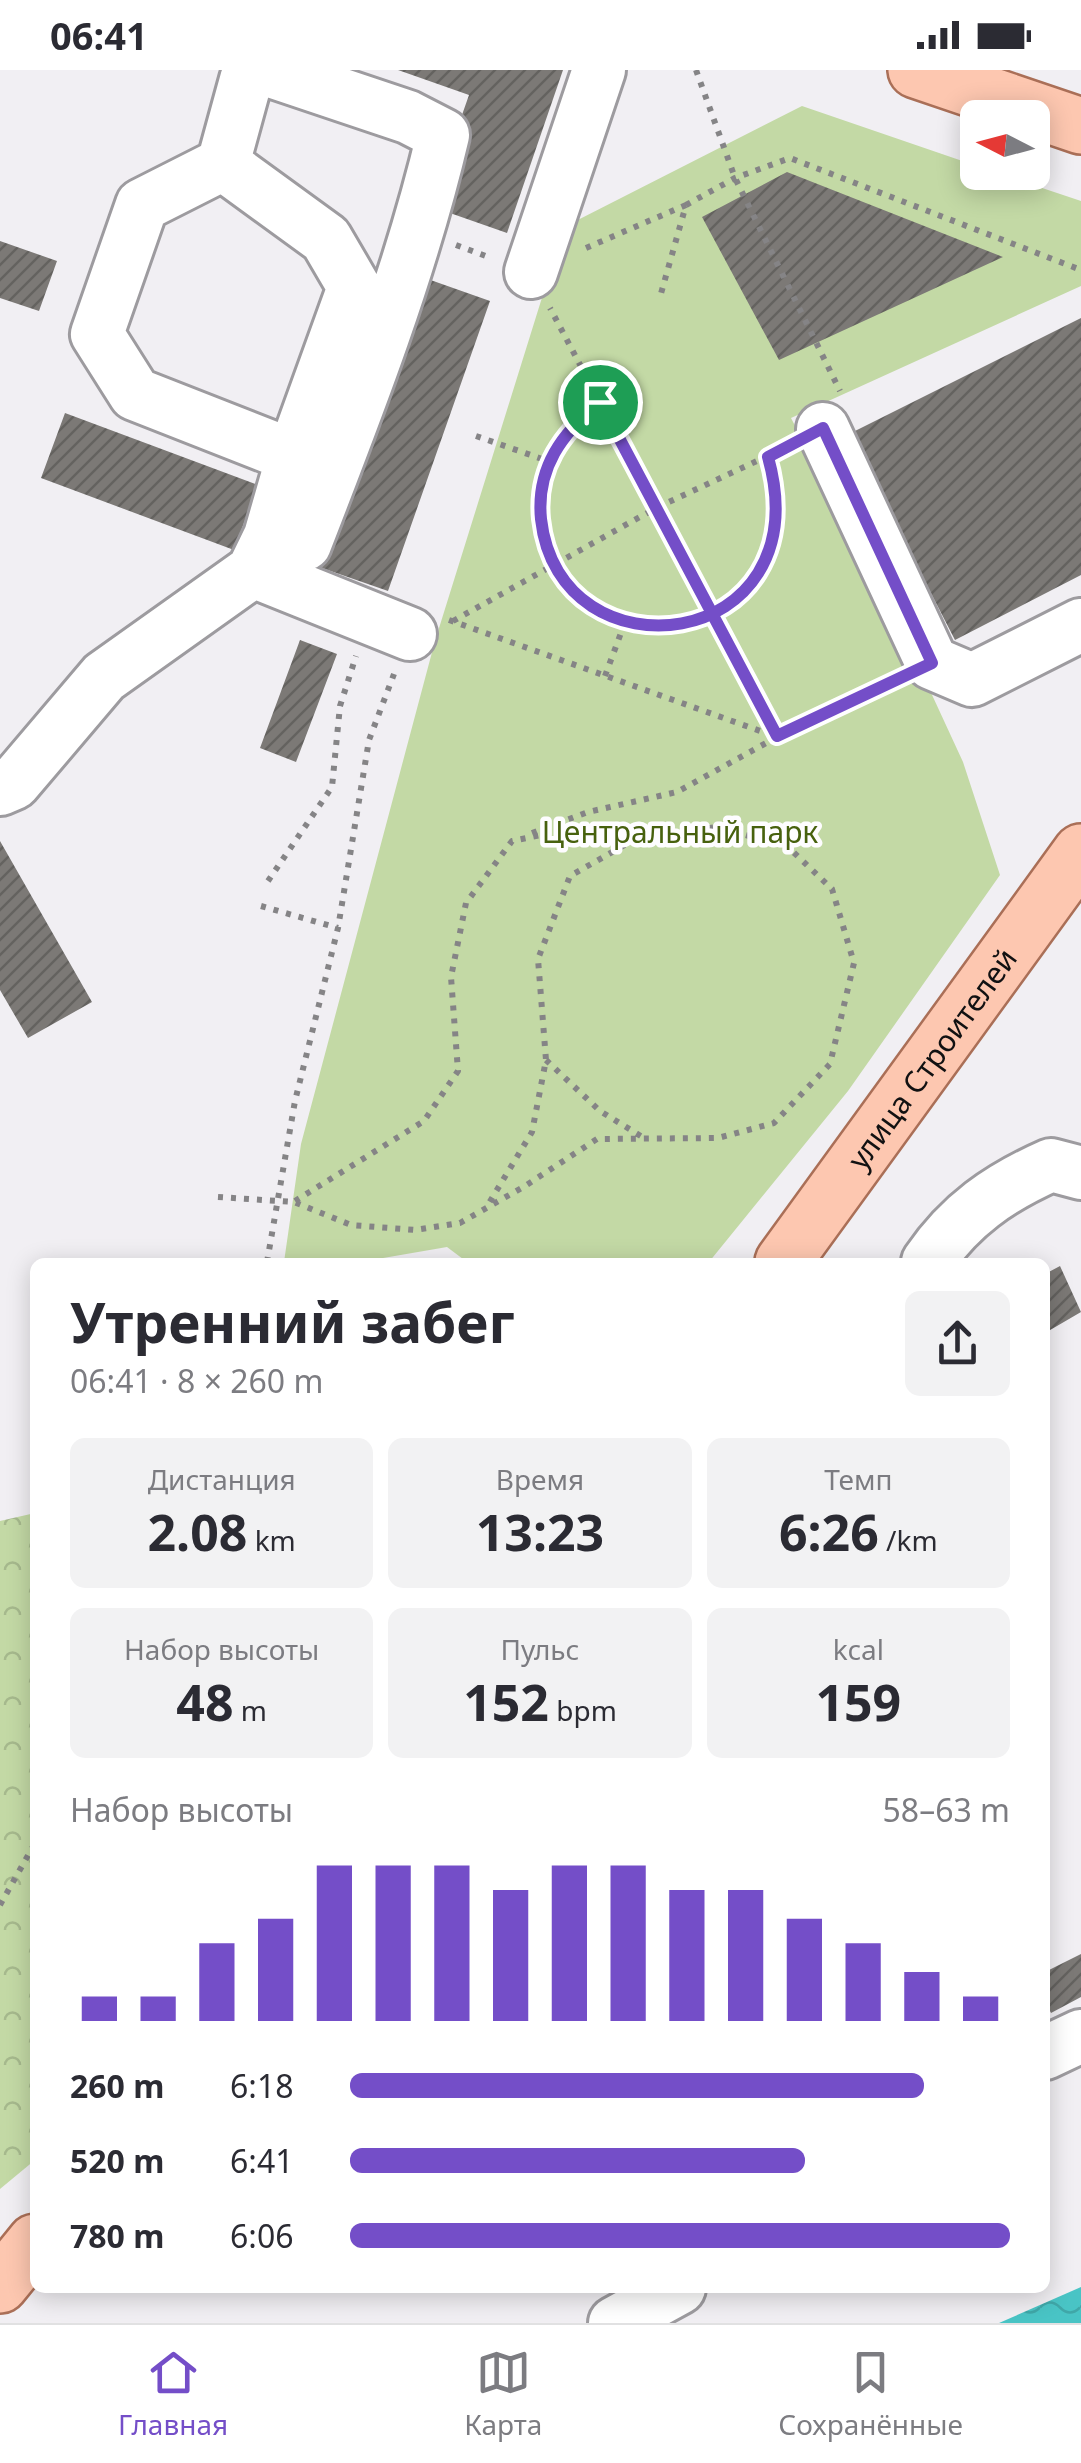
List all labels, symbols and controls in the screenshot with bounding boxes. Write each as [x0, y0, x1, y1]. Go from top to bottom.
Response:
text: 06:41 [50, 9, 148, 61]
north arrow [960, 100, 1050, 190]
map controls [960, 100, 1050, 190]
pin [558, 360, 643, 445]
icon: arrive [573, 375, 628, 430]
park label: Центральный парк [542, 811, 818, 852]
street label: улица Строителей [837, 939, 1025, 1177]
text: Утренний забег [70, 1284, 515, 1359]
button: share [905, 1291, 1010, 1396]
text: 06:41 · 8 × 260 m [70, 1359, 323, 1402]
text: Дистанция [148, 1460, 296, 1498]
text: Время [496, 1460, 584, 1498]
text: Темп [824, 1460, 893, 1498]
text: 2.08 [148, 1498, 247, 1566]
text: 13:23 [476, 1498, 604, 1566]
text: 6:26 [779, 1498, 879, 1566]
text: km [247, 1521, 296, 1559]
text: /km [879, 1521, 938, 1559]
text: Набор высоты [124, 1630, 319, 1668]
text: Пульс [501, 1630, 579, 1668]
text: kcal [833, 1630, 884, 1668]
text: 48 [176, 1668, 234, 1736]
text: 152 [463, 1668, 549, 1736]
text: 159 [815, 1668, 901, 1736]
text: m [234, 1691, 267, 1729]
text: bpm [549, 1691, 617, 1729]
text: Набор высоты [70, 1788, 293, 1831]
text: 58–63 m [883, 1788, 1010, 1831]
text: 260 m [70, 2064, 164, 2107]
text: 6:18 [230, 2064, 294, 2107]
text: 520 m [70, 2139, 164, 2182]
text: 6:41 [230, 2139, 294, 2182]
text: 780 m [70, 2214, 164, 2257]
text: 6:06 [230, 2214, 294, 2257]
tab: Главная [118, 2345, 228, 2443]
tab: Карта [464, 2345, 542, 2443]
tab: Сохранённые [778, 2345, 963, 2443]

